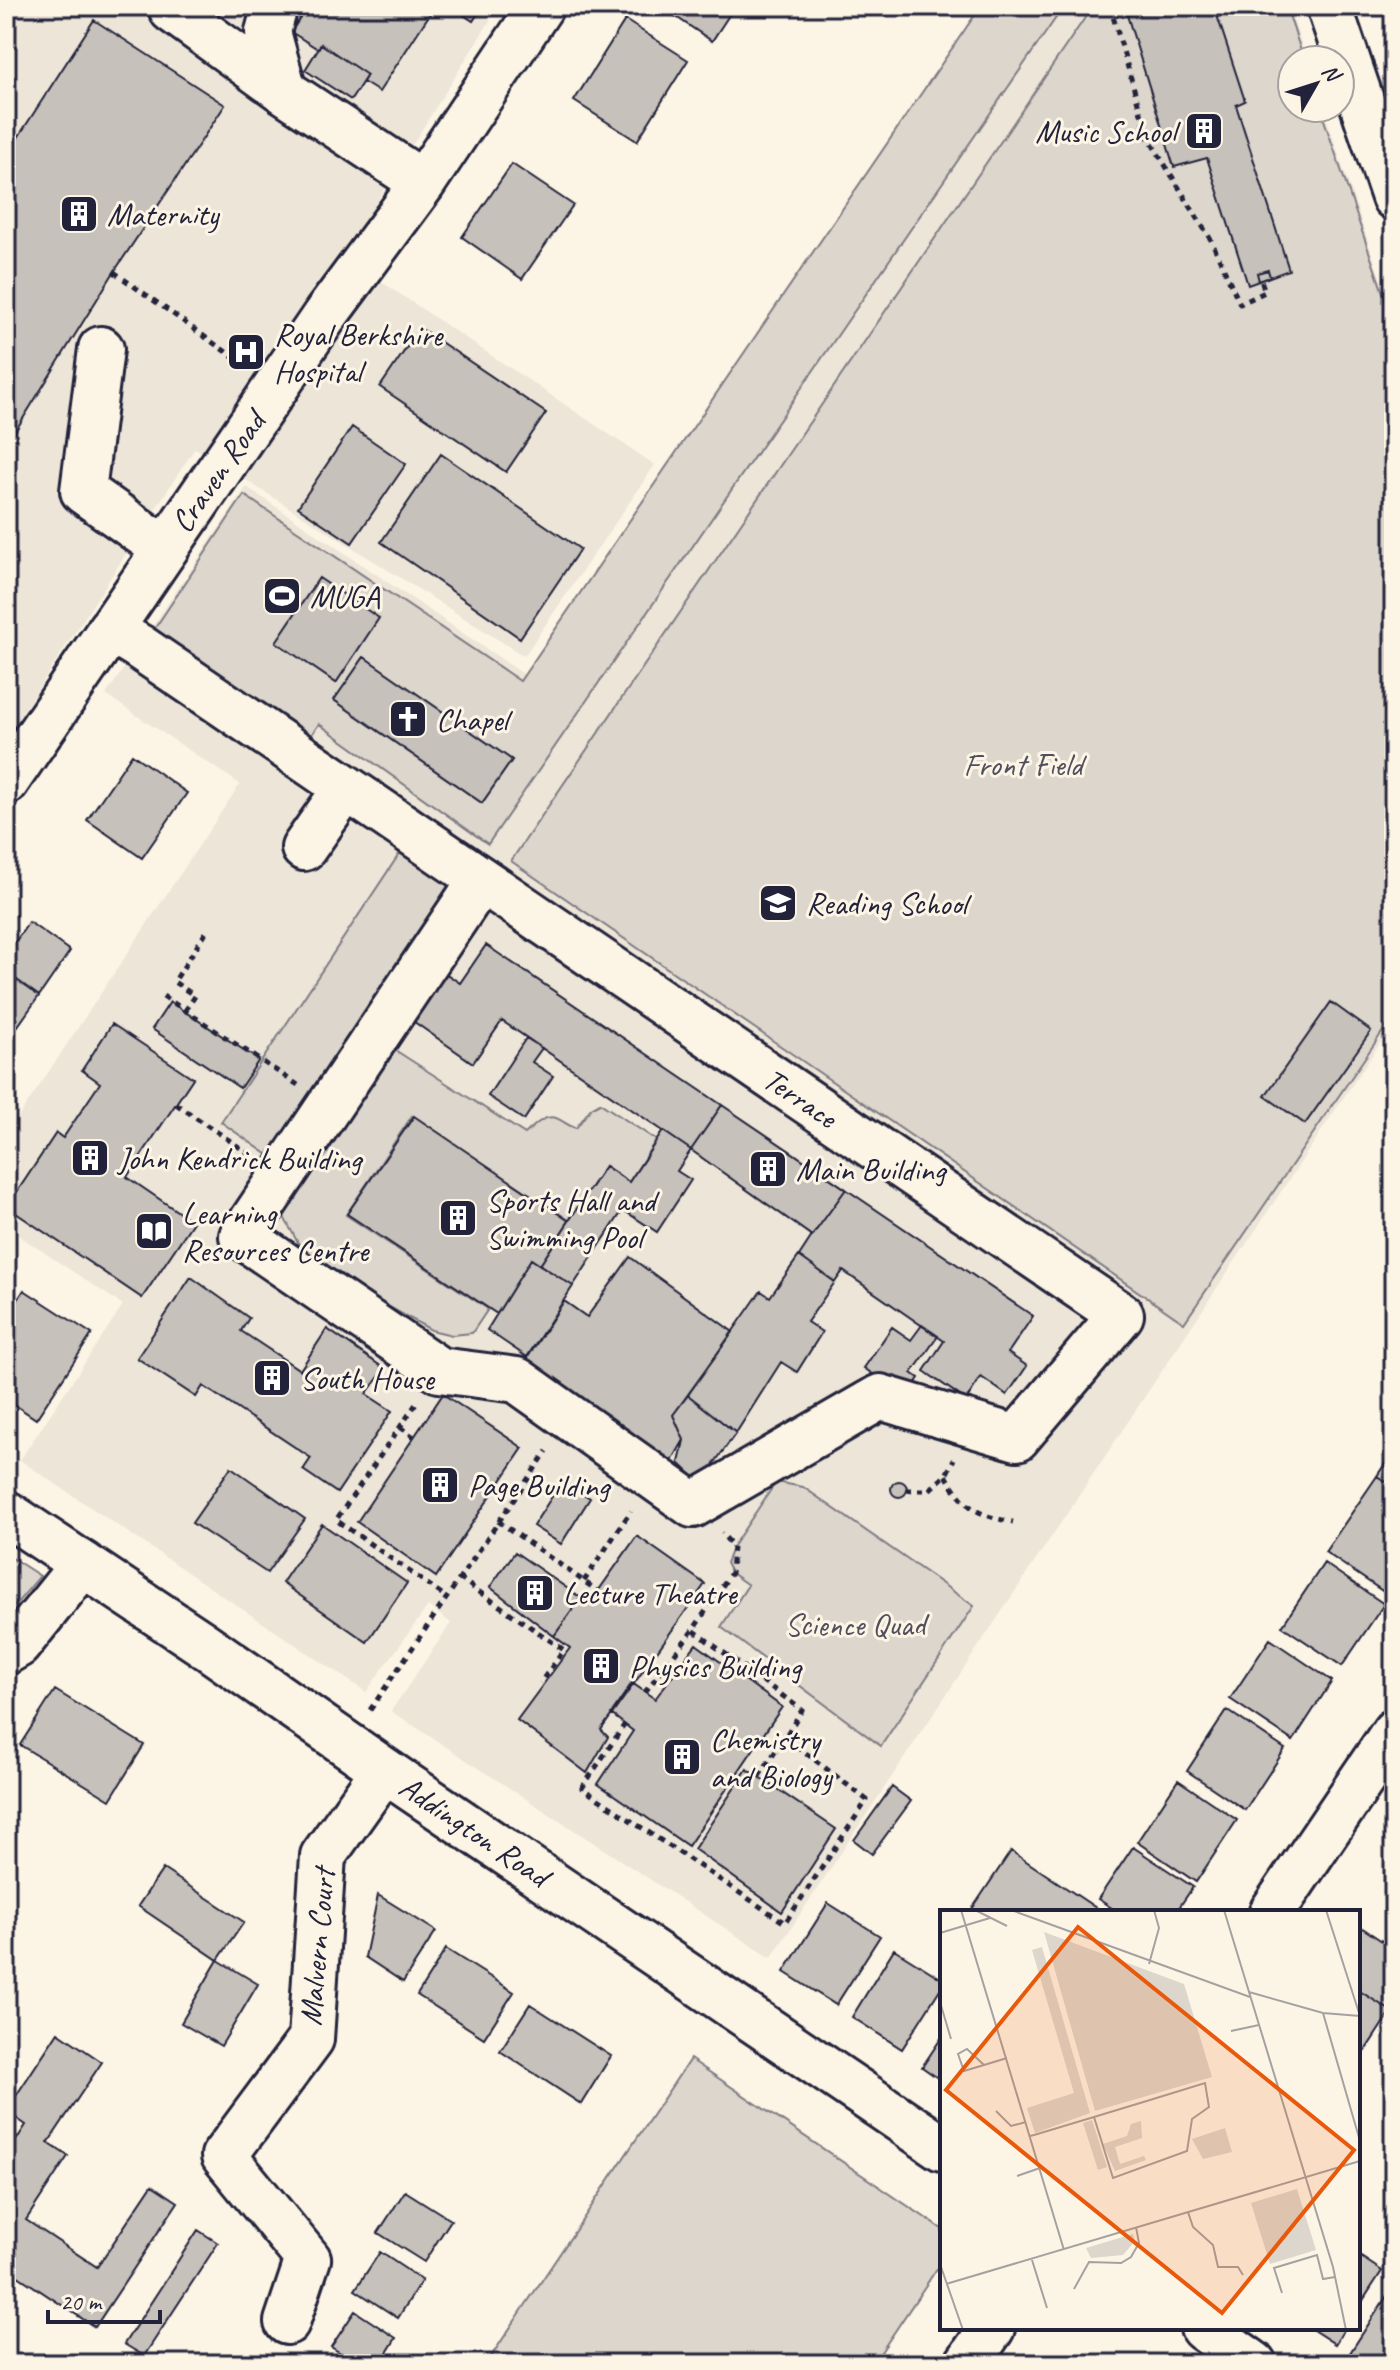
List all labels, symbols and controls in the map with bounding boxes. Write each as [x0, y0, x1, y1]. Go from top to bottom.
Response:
north arrow [1276, 44, 1356, 124]
text: N [1316, 58, 1348, 89]
building icon: Music School [1183, 110, 1225, 152]
place label: Music School [1035, 111, 1182, 152]
building icon: Maternity [58, 193, 100, 235]
place label: Maternity [107, 194, 221, 235]
place label: Royal Berkshire Hospital [274, 314, 445, 392]
hospital icon: Royal Berkshire Hospital [225, 331, 267, 373]
street label: Craven Road [162, 400, 277, 540]
sports icon: MUGA [261, 575, 303, 617]
place label: MUGA [310, 576, 380, 617]
church icon: Chapel [387, 698, 429, 740]
place label: Chapel [436, 699, 513, 740]
park label: Front Field [963, 744, 1088, 785]
school or university icon: Reading School [757, 882, 799, 924]
place label: Reading School [806, 883, 973, 924]
street label: Terrace [755, 1059, 847, 1139]
building icon: John Kendrick Building [69, 1137, 111, 1179]
place label: John Kendrick Building [116, 1138, 364, 1179]
building icon: Main Building [747, 1148, 789, 1190]
place label: Main Building [796, 1149, 948, 1190]
place label: Sports Hall and Swimming Pool [486, 1180, 661, 1258]
place label: Learning Resources Centre [182, 1193, 371, 1271]
building icon: Sports Hall and Swimming Pool [437, 1197, 479, 1239]
library icon: Learning Resources Centre [133, 1210, 175, 1252]
building icon: South House [251, 1357, 293, 1399]
place label: South House [300, 1358, 436, 1399]
building icon: Page Building [419, 1464, 461, 1506]
place label: Page Building [468, 1465, 612, 1506]
building icon: Lecture Theatre [514, 1572, 556, 1614]
place label: Lecture Theatre [563, 1573, 739, 1614]
park label: Science Quad [785, 1604, 930, 1645]
building icon: Physics Building [580, 1645, 622, 1687]
place label: Physics Building [629, 1646, 803, 1687]
place label: Chemistry and Biology [710, 1719, 834, 1797]
building icon: Chemistry and Biology [661, 1736, 703, 1778]
street label: Addington Road [391, 1766, 560, 1898]
street label: Malvern Court [290, 1862, 345, 2027]
inset map [940, 1910, 1360, 2330]
scale bar [48, 2274, 160, 2324]
text: 20 m [60, 2287, 103, 2317]

